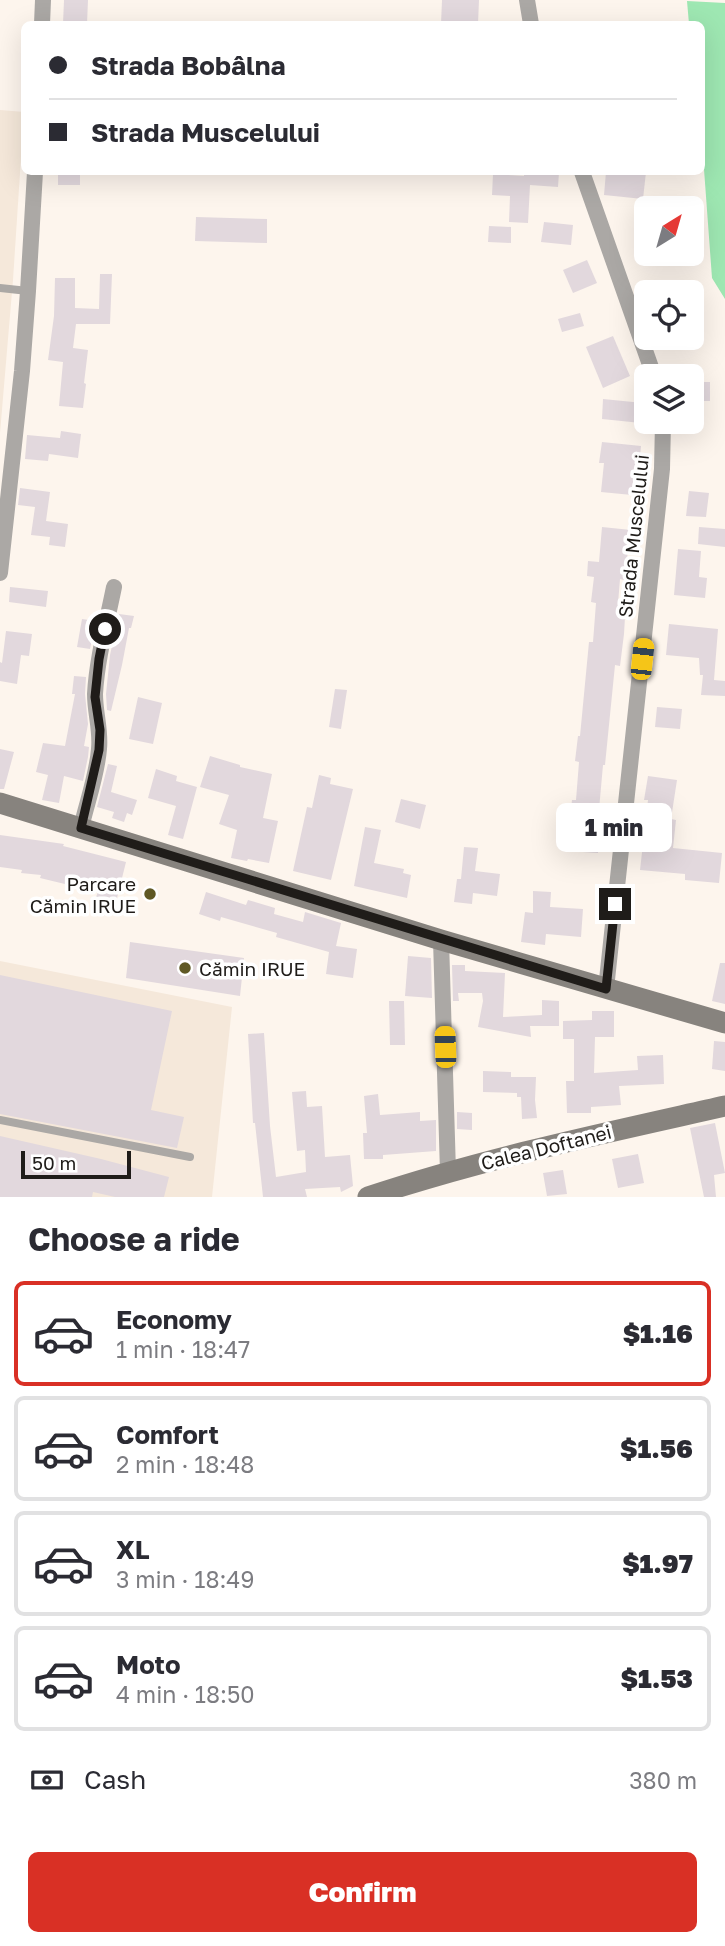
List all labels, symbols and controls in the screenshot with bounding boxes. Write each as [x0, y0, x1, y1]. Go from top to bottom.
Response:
text: Strada Bobâlna [91, 50, 286, 81]
text: Strada Muscelului [91, 117, 320, 148]
north arrow [634, 196, 704, 266]
map controls [634, 196, 704, 434]
button: locate [634, 280, 704, 350]
button: layers [634, 364, 704, 434]
street label: Strada Muscelului [613, 453, 653, 619]
route start [89, 613, 121, 645]
car [630, 637, 655, 681]
callout: 1 min [557, 802, 673, 852]
text: 1 min [585, 813, 643, 841]
place label: Parcare Cămin IRUE [30, 872, 136, 917]
marker: Parcare Cămin IRUE [142, 886, 158, 902]
route end [599, 888, 631, 920]
place label: Cămin IRUE [199, 957, 305, 980]
marker: Cămin IRUE [177, 960, 193, 976]
car [434, 1026, 457, 1068]
street label: Calea Doftanei [478, 1120, 614, 1174]
scale bar [21, 1148, 131, 1180]
text: 50 m [32, 1151, 76, 1174]
text: Choose a ride [28, 1220, 240, 1258]
icon: car [32, 1302, 95, 1365]
text: Economy [116, 1304, 232, 1335]
text: $1.16 [623, 1318, 693, 1349]
text: 1 min · 18:47 [116, 1335, 250, 1363]
icon: car [32, 1417, 95, 1480]
text: Comfort [116, 1419, 219, 1450]
text: $1.56 [620, 1433, 693, 1464]
text: 2 min · 18:48 [116, 1450, 254, 1478]
icon: car [32, 1532, 95, 1595]
text: XL [116, 1534, 150, 1565]
text: $1.97 [622, 1548, 693, 1579]
text: 3 min · 18:49 [116, 1565, 254, 1593]
icon: car [32, 1647, 95, 1710]
text: Moto [116, 1649, 181, 1680]
text: $1.53 [621, 1663, 693, 1694]
text: 4 min · 18:50 [116, 1680, 255, 1708]
icon: cash [28, 1761, 66, 1799]
text: Cash [84, 1764, 146, 1795]
text: 380 m [629, 1766, 697, 1794]
button: Confirm [28, 1852, 697, 1932]

